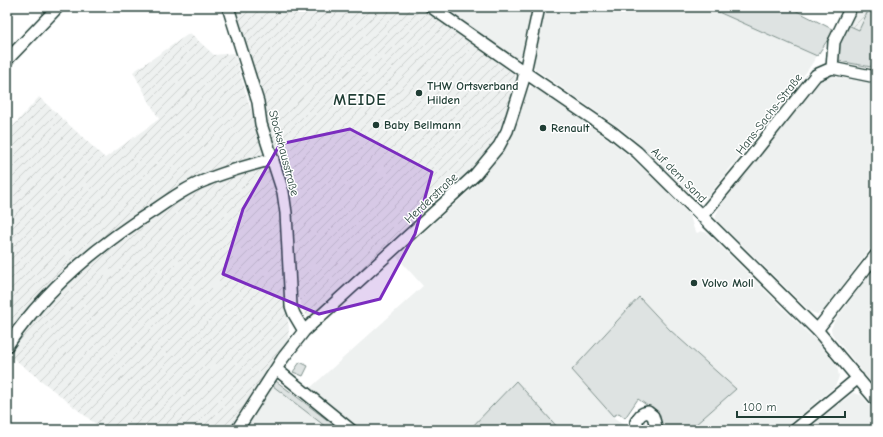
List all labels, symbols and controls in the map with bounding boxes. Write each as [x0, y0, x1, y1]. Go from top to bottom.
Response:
street label: Hans-Sachs-Straße [733, 71, 805, 157]
place label: THW Ortsverband Hilden [427, 79, 519, 107]
marker: THW Ortsverband Hilden [414, 88, 424, 98]
district label: MEIDE [333, 91, 387, 109]
street label: Stockshausstraße [266, 109, 302, 197]
place label: Baby Bellmann [384, 118, 461, 132]
marker: Baby Bellmann [371, 120, 381, 130]
place label: Renault [551, 121, 591, 135]
marker: Renault [538, 123, 548, 133]
street label: Auf dem Sand [648, 144, 710, 206]
street label: Herderstraße [401, 170, 461, 226]
place label: Volvo Moll [702, 276, 754, 290]
marker: Volvo Moll [689, 278, 699, 288]
scale bar [737, 393, 845, 419]
text: 100 m [743, 400, 776, 414]

